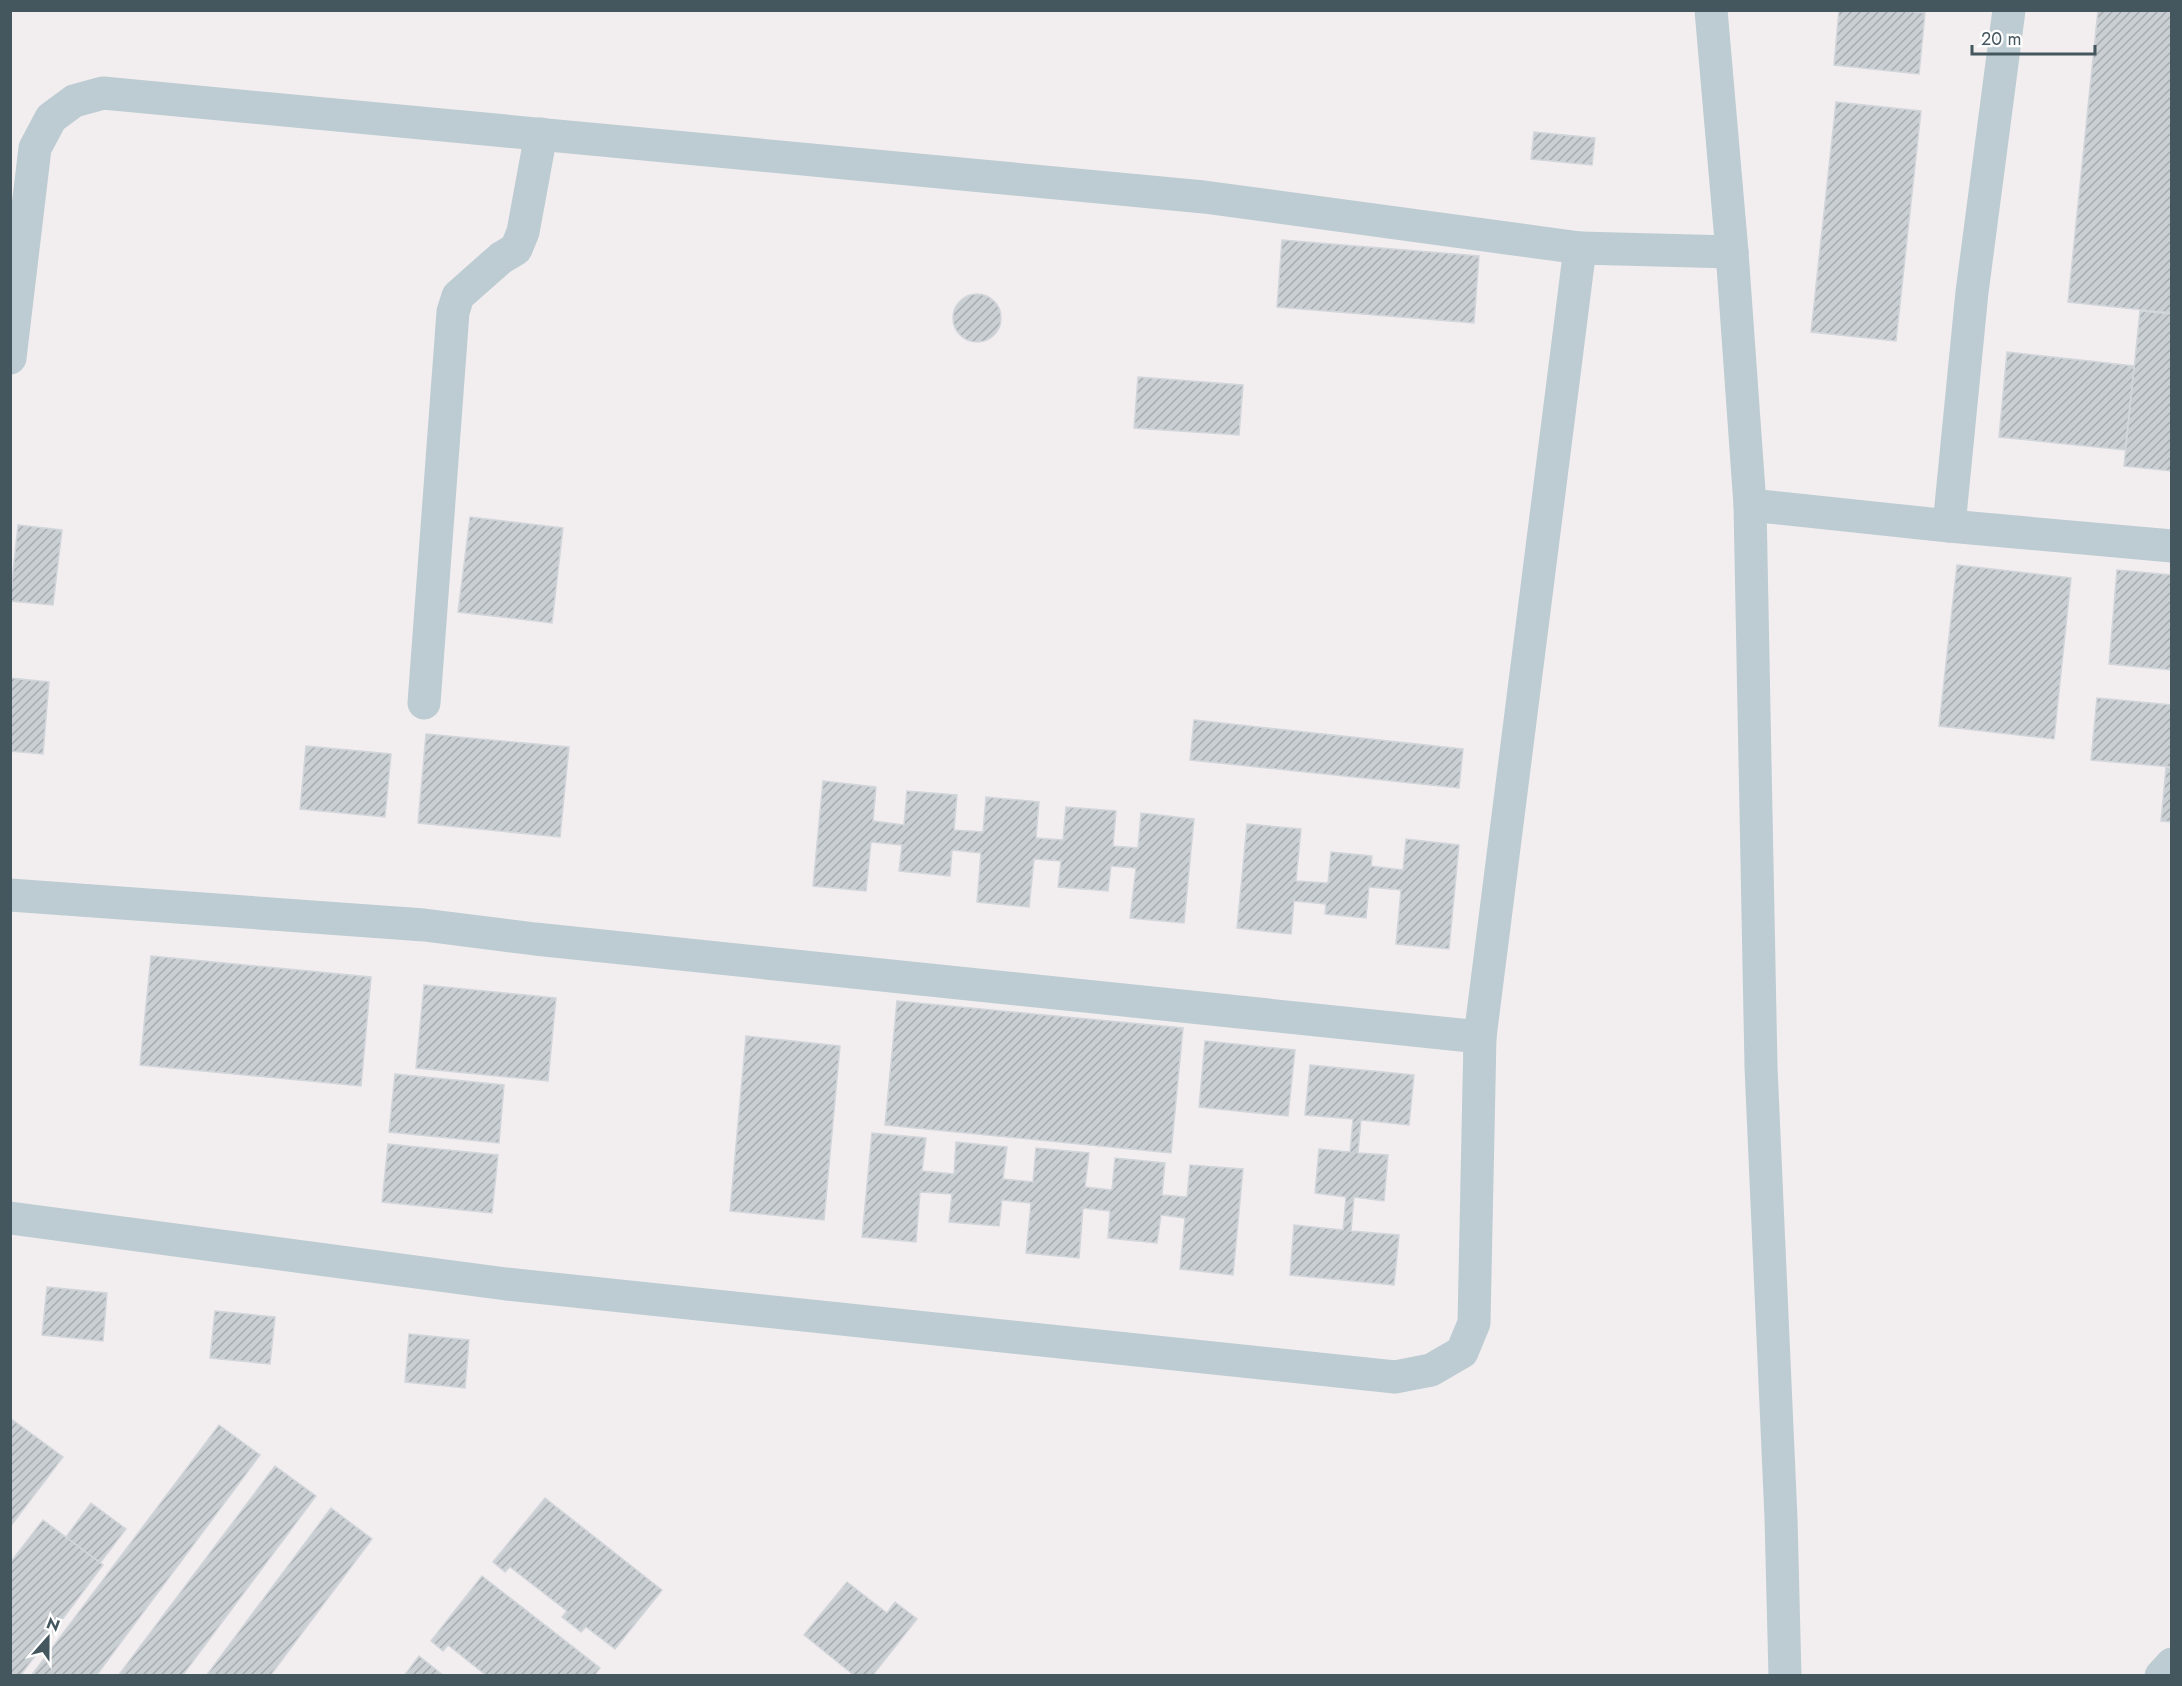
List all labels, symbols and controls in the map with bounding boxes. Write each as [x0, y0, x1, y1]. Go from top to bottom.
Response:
scale bar [1972, 18, 2095, 56]
text: 20 m [1981, 26, 2021, 52]
north arrow [18, 1608, 78, 1668]
text: N [43, 1611, 63, 1637]

